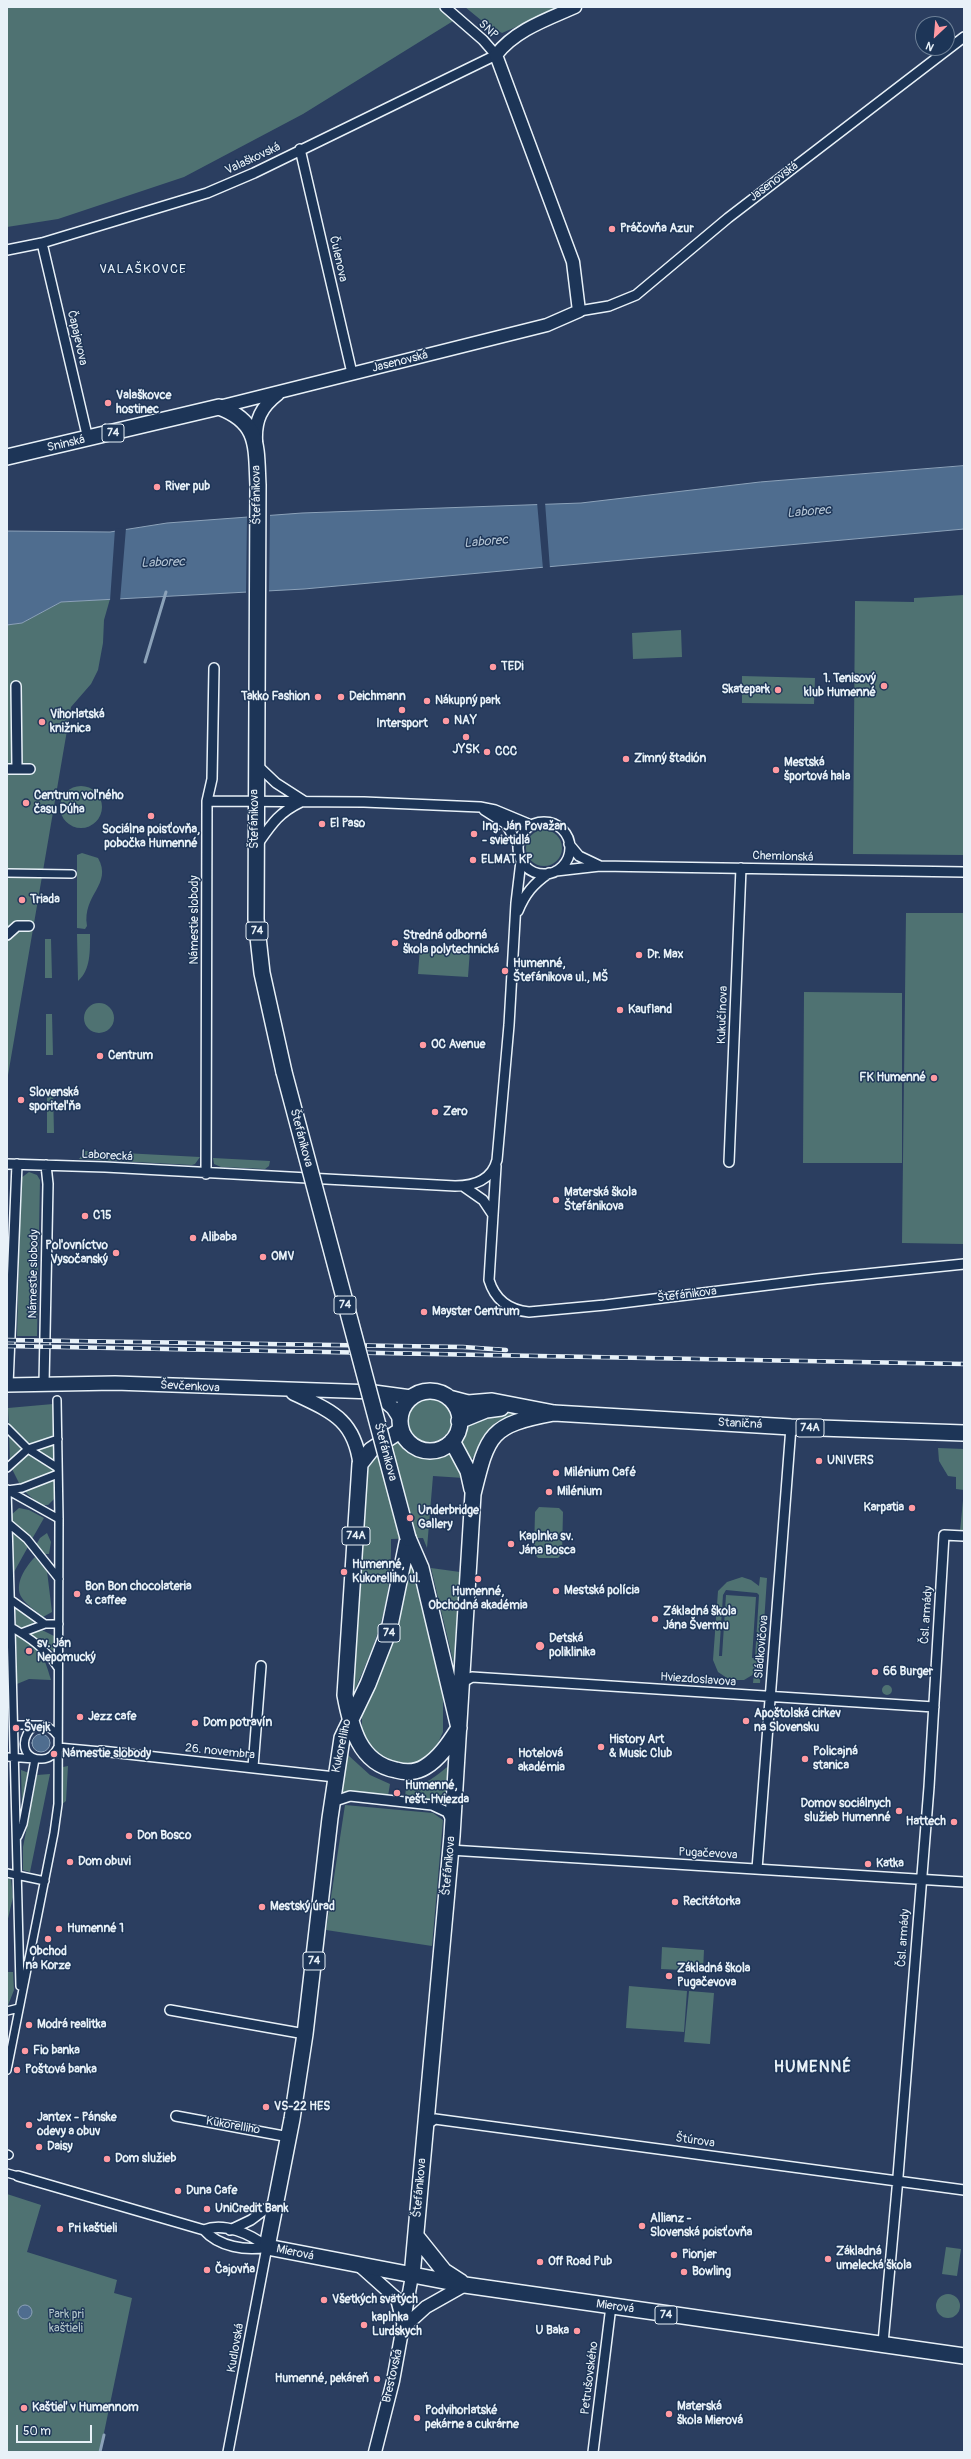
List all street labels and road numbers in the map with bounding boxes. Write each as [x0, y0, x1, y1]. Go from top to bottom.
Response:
street label: SNP [475, 17, 501, 43]
street label: Valaškovská [223, 140, 283, 178]
street label: Jasenovská [747, 159, 801, 205]
street label: Čulenova [326, 235, 350, 283]
street label: Čapajevova [64, 309, 90, 367]
street label: Jasenovská [370, 348, 430, 376]
road number: 74 [102, 424, 124, 442]
street label: Sninská [46, 433, 86, 455]
street label: Štefánikova [249, 465, 265, 525]
street label: Štefánikova [248, 789, 262, 849]
street label: Chemlonská [752, 849, 814, 865]
street label: Námestie slobody [188, 875, 202, 965]
road number: 74 [246, 922, 268, 940]
street label: Kukučínova [715, 986, 731, 1044]
street label: Štefánikova [286, 1107, 316, 1169]
street label: Laborecká [81, 1147, 133, 1165]
street label: Námestie slobody [26, 1229, 42, 1319]
street label: Štefánikova [657, 1284, 717, 1306]
road number: 74 [334, 1296, 356, 1314]
street label: Ševčenkova [160, 1378, 220, 1396]
street label: Staničná [717, 1416, 763, 1432]
road number: 74A [796, 1419, 824, 1437]
street label: Štefánikova [370, 1421, 400, 1483]
road number: 74A [342, 1527, 370, 1545]
street label: Čsl. armády [918, 1586, 936, 1644]
street label: Sládkovičova [752, 1615, 772, 1679]
road number: 74 [378, 1624, 400, 1642]
street label: Hviezdoslavova [660, 1670, 736, 1690]
street label: Kukorelliho [329, 1718, 355, 1774]
street label: 26. novembra [184, 1741, 256, 1763]
street label: Štefánikova [439, 1836, 459, 1896]
street label: Pugačevova [678, 1845, 738, 1863]
street label: Čsl. armády [895, 1909, 913, 1967]
road number: 74 [303, 1952, 325, 1970]
street label: Kukorelliho [205, 2114, 261, 2138]
street label: Štúrova [674, 2131, 716, 2151]
street label: Štefánikova [410, 2158, 430, 2218]
street label: Mierová [275, 2242, 315, 2264]
street label: Mierová [595, 2297, 635, 2317]
road number: 74 [655, 2306, 677, 2324]
street label: Kudlovská [225, 2322, 247, 2374]
street label: Petrušovského [578, 2341, 602, 2415]
street label: Brestovská [380, 2348, 406, 2404]

